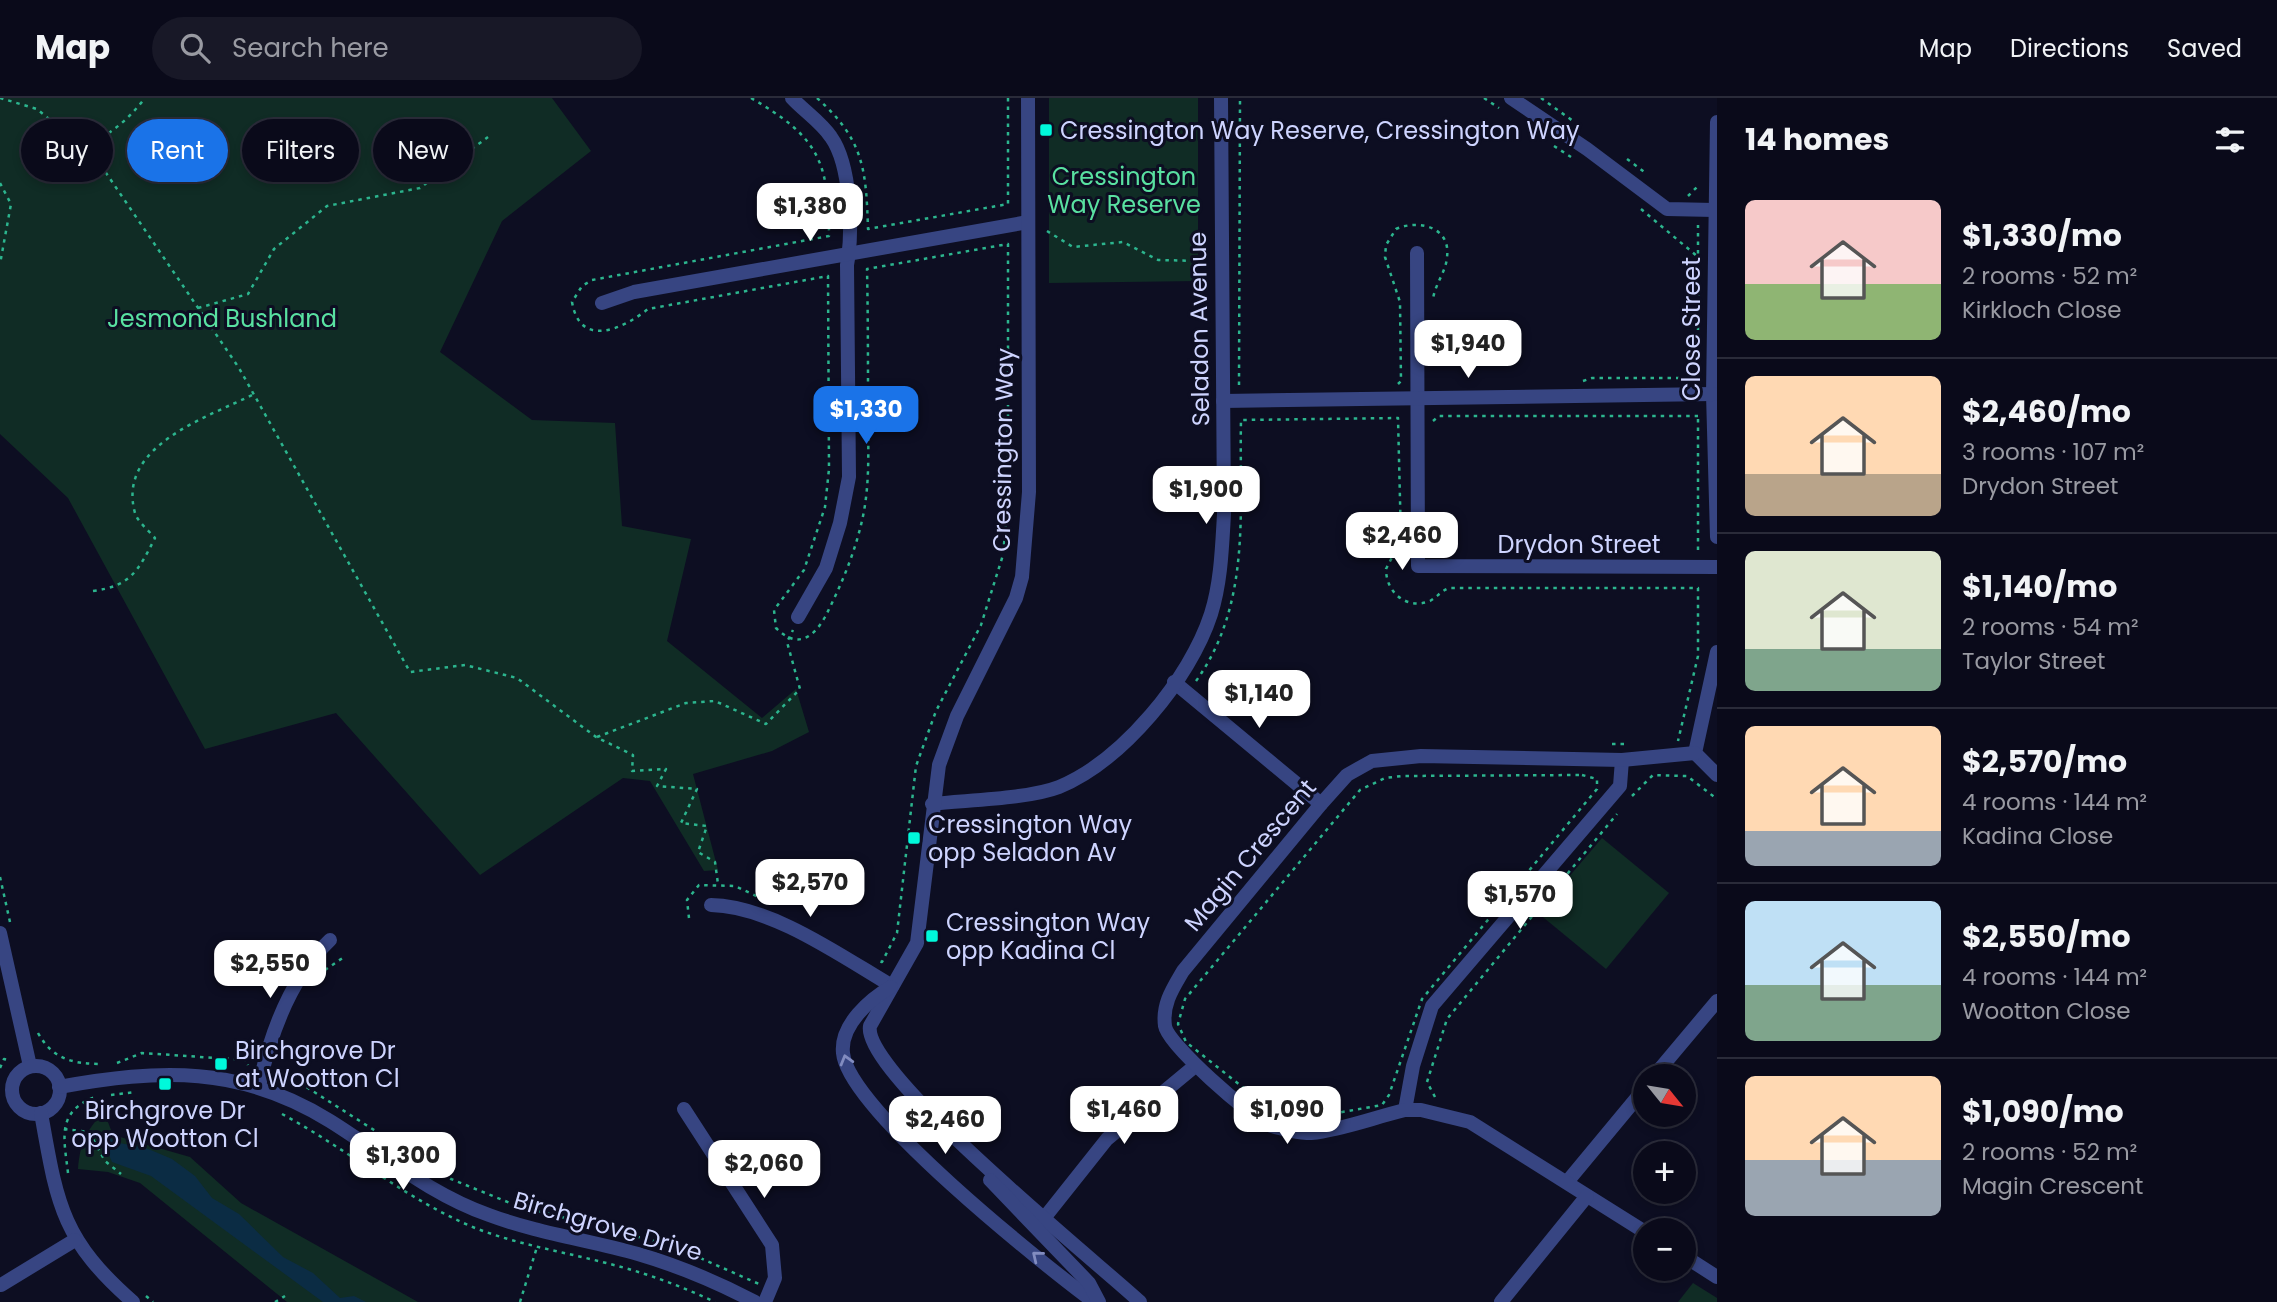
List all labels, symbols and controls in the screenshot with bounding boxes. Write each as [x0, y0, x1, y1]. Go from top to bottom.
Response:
search box [152, 17, 642, 80]
text: Map [35, 24, 110, 71]
icon: search [176, 29, 214, 67]
text: Search here [232, 30, 389, 66]
text: Map [1919, 32, 1972, 65]
text: Directions [2010, 32, 2129, 65]
text: Saved [2167, 32, 2242, 65]
place label: Cressington Way Reserve, Cressington Way [1060, 114, 1580, 147]
text: 14 homes [1745, 118, 1889, 161]
chip: Buy [21, 119, 113, 182]
chip: Rent [127, 119, 228, 182]
chip: Filters [242, 119, 359, 182]
chip: New [373, 119, 473, 182]
icon: filters [2211, 121, 2249, 159]
marker: Cressington Way Reserve, Cressington Way [1038, 122, 1054, 138]
park label: Cressington Way Reserve [1047, 160, 1201, 221]
pin: $1,380 [753, 184, 867, 243]
text: $1,380 [773, 190, 847, 222]
text: $1,330/mo [1962, 214, 2122, 257]
icon: home [1801, 228, 1885, 312]
street label: Seladon Avenue [1181, 231, 1217, 427]
street label: Close Street [1675, 257, 1708, 401]
text: 2 rooms · 52 m² [1962, 260, 2137, 292]
text: Kirkloch Close [1962, 294, 2121, 326]
park label: Jesmond Bushland [107, 302, 337, 335]
pin: $1,940 [1411, 320, 1525, 380]
text: $1,940 [1430, 327, 1506, 359]
street label: Cressington Way [985, 347, 1021, 552]
pin: $1,330 [809, 386, 923, 446]
text: $2,460/mo [1962, 390, 2131, 433]
text: $1,330 [829, 393, 903, 425]
icon: home [1801, 404, 1885, 488]
text: 3 rooms · 107 m² [1962, 436, 2144, 468]
pin: $1,900 [1149, 466, 1263, 526]
text: Drydon Street [1962, 470, 2118, 502]
text: $1,900 [1169, 473, 1243, 505]
pin: $2,460 [1345, 512, 1459, 572]
text: $2,460 [1362, 519, 1442, 551]
street label: Drydon Street [1497, 528, 1661, 561]
text: $1,140/mo [1962, 565, 2117, 608]
icon: home [1801, 579, 1885, 663]
text: 2 rooms · 54 m² [1962, 611, 2139, 643]
text: Taylor Street [1962, 645, 2105, 677]
pin: $1,140 [1202, 670, 1316, 730]
text: $1,140 [1224, 677, 1294, 709]
text: $2,570/mo [1962, 740, 2127, 783]
icon: home [1801, 754, 1885, 838]
street label: Magin Crescent [1177, 772, 1323, 938]
text: 4 rooms · 144 m² [1962, 786, 2147, 818]
place label: Cressington Way opp Seladon Av [928, 808, 1132, 869]
text: Kadina Close [1962, 820, 2113, 852]
marker: Cressington Way opp Seladon Av [906, 830, 922, 846]
pin: $2,570 [753, 860, 867, 919]
text: $2,570 [771, 866, 849, 898]
pin: $1,570 [1463, 872, 1577, 931]
text: $1,570 [1484, 878, 1556, 910]
place label: Cressington Way opp Kadina Cl [946, 906, 1150, 967]
text: $2,550/mo [1962, 915, 2131, 958]
marker: Cressington Way opp Kadina Cl [924, 928, 940, 944]
icon: home [1801, 929, 1885, 1013]
pin: $2,550 [213, 940, 327, 1000]
text: $2,550 [230, 947, 310, 979]
text: 4 rooms · 144 m² [1962, 961, 2147, 993]
text: Wootton Close [1962, 995, 2131, 1027]
place label: Birchgrove Dr at Wootton Cl [235, 1034, 400, 1095]
one-way arrow [840, 1054, 854, 1066]
marker: Birchgrove Dr at Wootton Cl [213, 1056, 229, 1072]
north arrow [1633, 1064, 1696, 1127]
map controls [1633, 1064, 1696, 1281]
marker: Birchgrove Dr opp Wootton Cl [157, 1076, 173, 1092]
pin: $1,460 [1067, 1086, 1181, 1146]
pin: $1,090 [1230, 1086, 1344, 1146]
text: $1,090/mo [1962, 1090, 2124, 1133]
text: $1,460 [1086, 1093, 1162, 1125]
text: $1,090 [1250, 1093, 1324, 1125]
place label: Birchgrove Dr opp Wootton Cl [71, 1094, 259, 1155]
pin: $2,460 [888, 1096, 1002, 1156]
text: $2,460 [905, 1103, 985, 1135]
icon: home [1801, 1104, 1885, 1188]
pin: $1,300 [346, 1132, 460, 1192]
text: 2 rooms · 52 m² [1962, 1136, 2137, 1168]
text: $1,300 [366, 1139, 440, 1171]
pin: $2,060 [707, 1140, 821, 1200]
button: + [1633, 1141, 1696, 1204]
text: $2,060 [724, 1147, 804, 1179]
text: Magin Crescent [1962, 1170, 2143, 1202]
street label: Birchgrove Drive [510, 1183, 706, 1269]
button: − [1633, 1218, 1696, 1281]
one-way arrow [1032, 1252, 1045, 1264]

